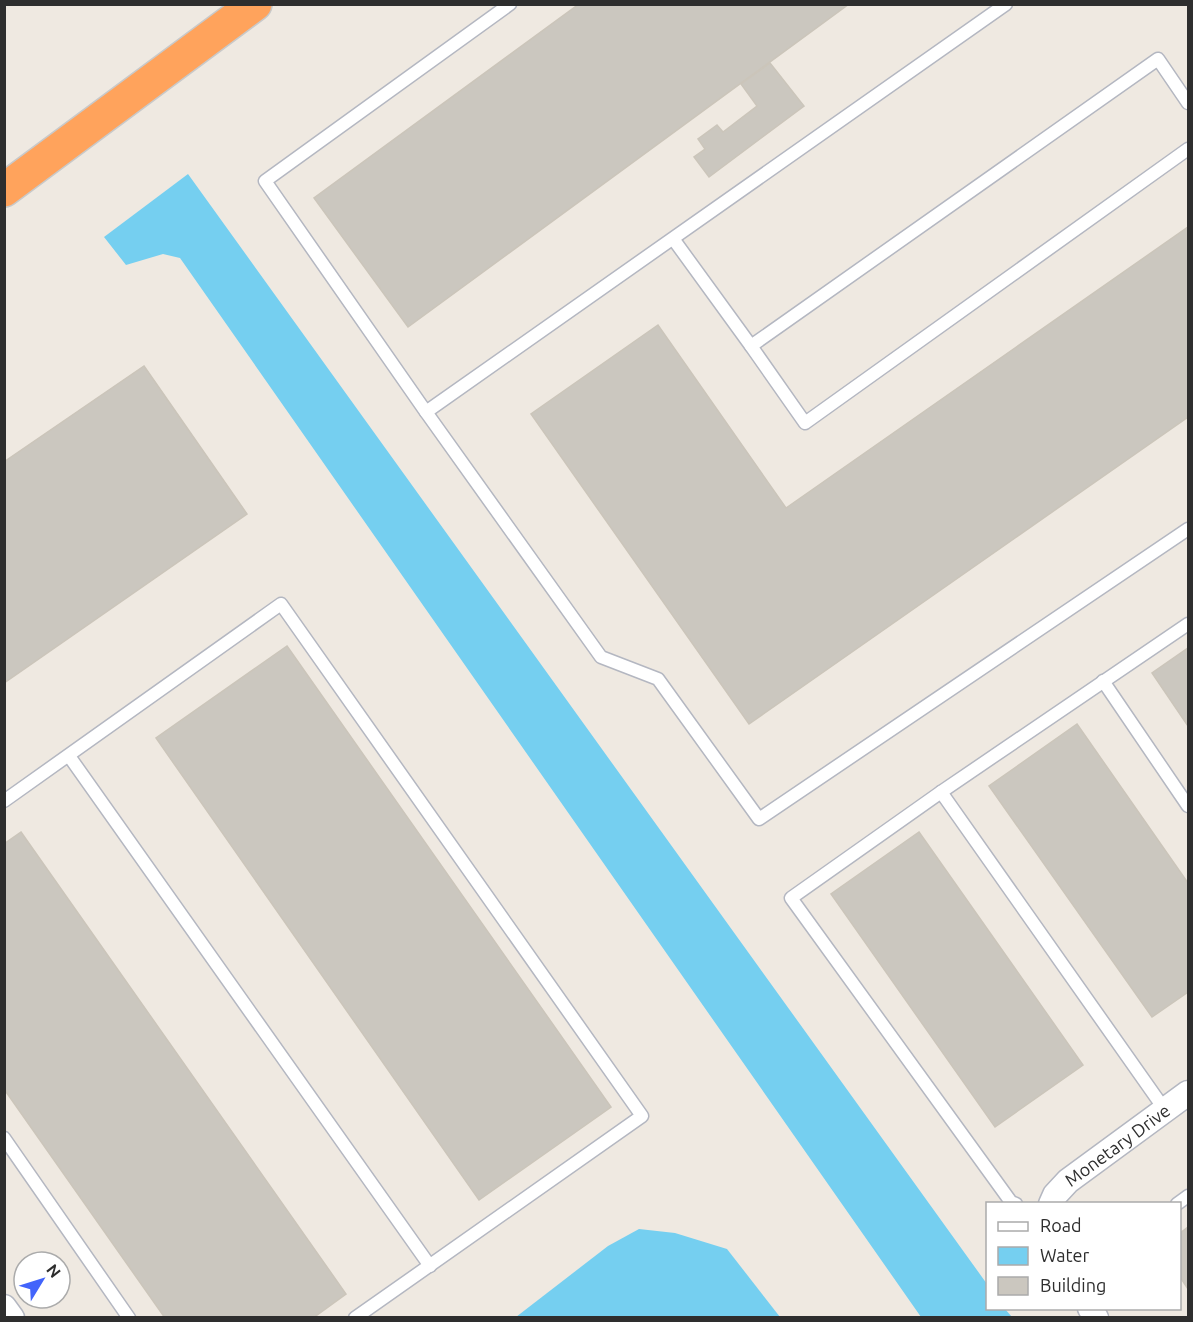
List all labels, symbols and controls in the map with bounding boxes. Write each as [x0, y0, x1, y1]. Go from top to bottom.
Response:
street label: Monetary Drive [1061, 1100, 1174, 1190]
legend [986, 1202, 1181, 1310]
text: Road [1040, 1215, 1082, 1235]
text: Water [1040, 1245, 1090, 1265]
north arrow [12, 1250, 72, 1310]
text: N [43, 1261, 65, 1281]
text: Building [1040, 1275, 1106, 1295]

